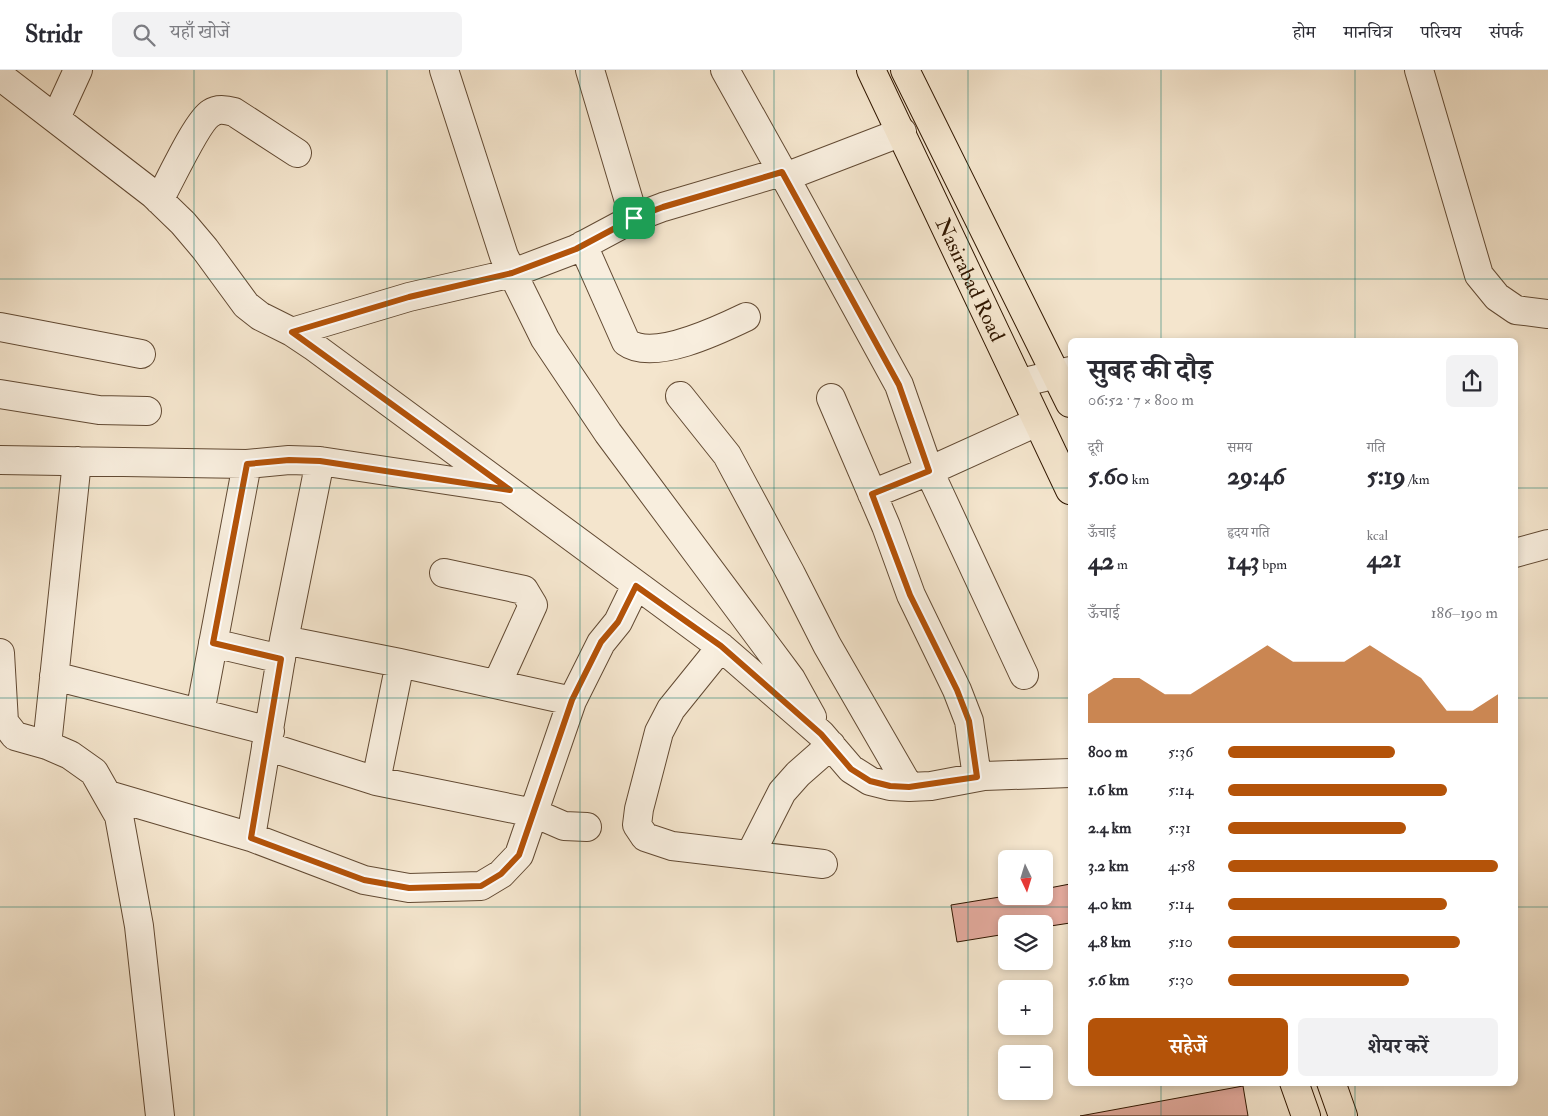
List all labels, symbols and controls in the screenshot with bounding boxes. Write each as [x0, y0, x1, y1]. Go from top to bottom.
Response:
search box [112, 12, 462, 57]
text: Stridr [25, 19, 82, 50]
text: यहाँ खोजें [170, 20, 230, 44]
icon: search [130, 21, 158, 49]
text: होम [1293, 21, 1316, 44]
text: मानचित्र [1344, 21, 1392, 44]
text: परिचय [1420, 21, 1461, 44]
text: संपर्क [1489, 21, 1523, 44]
pin [613, 197, 655, 239]
icon: arrive [620, 204, 648, 232]
street label: Nasirabad Road [929, 213, 1011, 347]
text: सुबह की दौड़ [1088, 353, 1212, 388]
button: share [1446, 355, 1498, 407]
text: 06:52 · 7 × 800 m [1088, 390, 1194, 410]
text: दूरी [1088, 439, 1103, 456]
text: समय [1227, 439, 1252, 456]
text: गति [1367, 439, 1385, 456]
text: 5.60 [1088, 461, 1129, 492]
text: 29:46 [1227, 461, 1285, 492]
text: 5:19 [1367, 461, 1405, 492]
text: km [1129, 471, 1149, 488]
text: /km [1405, 471, 1430, 488]
text: ऊँचाई [1088, 524, 1116, 541]
text: हृदय गति [1227, 524, 1270, 541]
text: kcal [1367, 527, 1388, 544]
text: 421 [1367, 544, 1402, 575]
text: 42 [1088, 546, 1114, 577]
text: 143 [1227, 546, 1259, 577]
text: m [1114, 556, 1128, 573]
text: bpm [1259, 556, 1287, 573]
text: ऊँचाई [1088, 603, 1120, 623]
text: 186–190 m [1431, 603, 1498, 623]
text: 800 m [1088, 742, 1128, 762]
text: 5:36 [1168, 742, 1193, 762]
text: 1.6 km [1088, 780, 1128, 800]
text: 5:14 [1168, 780, 1193, 800]
text: 2.4 km [1088, 818, 1131, 838]
text: 5:31 [1168, 818, 1191, 838]
north arrow [998, 850, 1052, 905]
map controls [998, 850, 1053, 1100]
text: 3.2 km [1088, 856, 1129, 876]
text: 4:58 [1168, 856, 1195, 876]
text: 4.0 km [1088, 894, 1132, 914]
text: 5:14 [1168, 894, 1193, 914]
button: layers [998, 915, 1053, 970]
text: 4.8 km [1088, 932, 1131, 952]
text: 5:10 [1168, 932, 1193, 952]
text: 5.6 km [1088, 970, 1129, 990]
text: 5:30 [1168, 970, 1193, 990]
button: + [998, 980, 1053, 1035]
button: सहेजें [1088, 1018, 1288, 1076]
button: शेयर करें [1298, 1018, 1498, 1076]
button: − [998, 1045, 1053, 1100]

